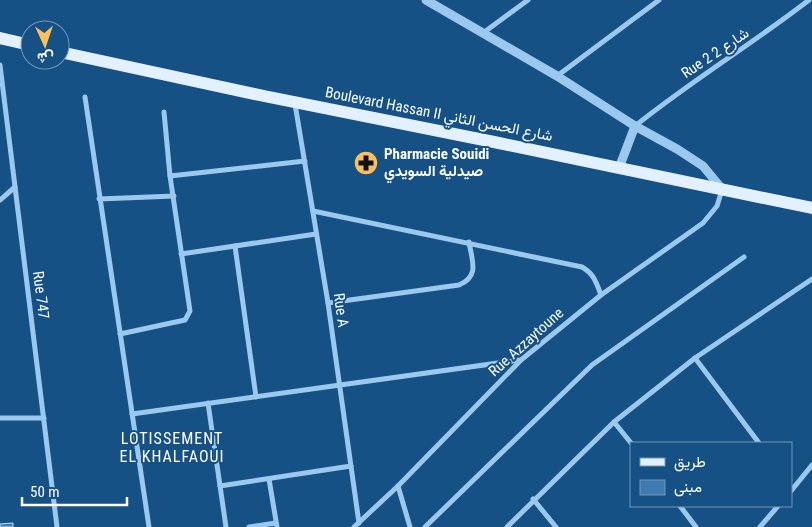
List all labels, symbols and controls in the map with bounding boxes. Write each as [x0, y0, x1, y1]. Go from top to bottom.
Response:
north arrow [20, 20, 70, 70]
street label: Rue 2 شارع 2 [678, 24, 753, 84]
text: ش [37, 49, 55, 66]
street label: Boulevard Hassan II شارع الحسن الثاني [323, 83, 554, 149]
place label: Pharmacie Souidi صيدلية السويدي [384, 145, 489, 184]
pharmacy icon: Pharmacie Souidi صيدلية السويدي [353, 150, 379, 176]
street label: Rue 747 [29, 270, 53, 320]
street label: Rue A [330, 292, 352, 329]
street label: Rue Azzaytoune [485, 304, 567, 380]
district label: LOTISSEMENT EL KHALFAOUI [120, 429, 224, 466]
legend [630, 442, 792, 507]
text: طريق [674, 453, 706, 472]
scale bar [22, 474, 128, 506]
text: مبنى [674, 478, 702, 497]
text: 50 m [30, 483, 60, 501]

